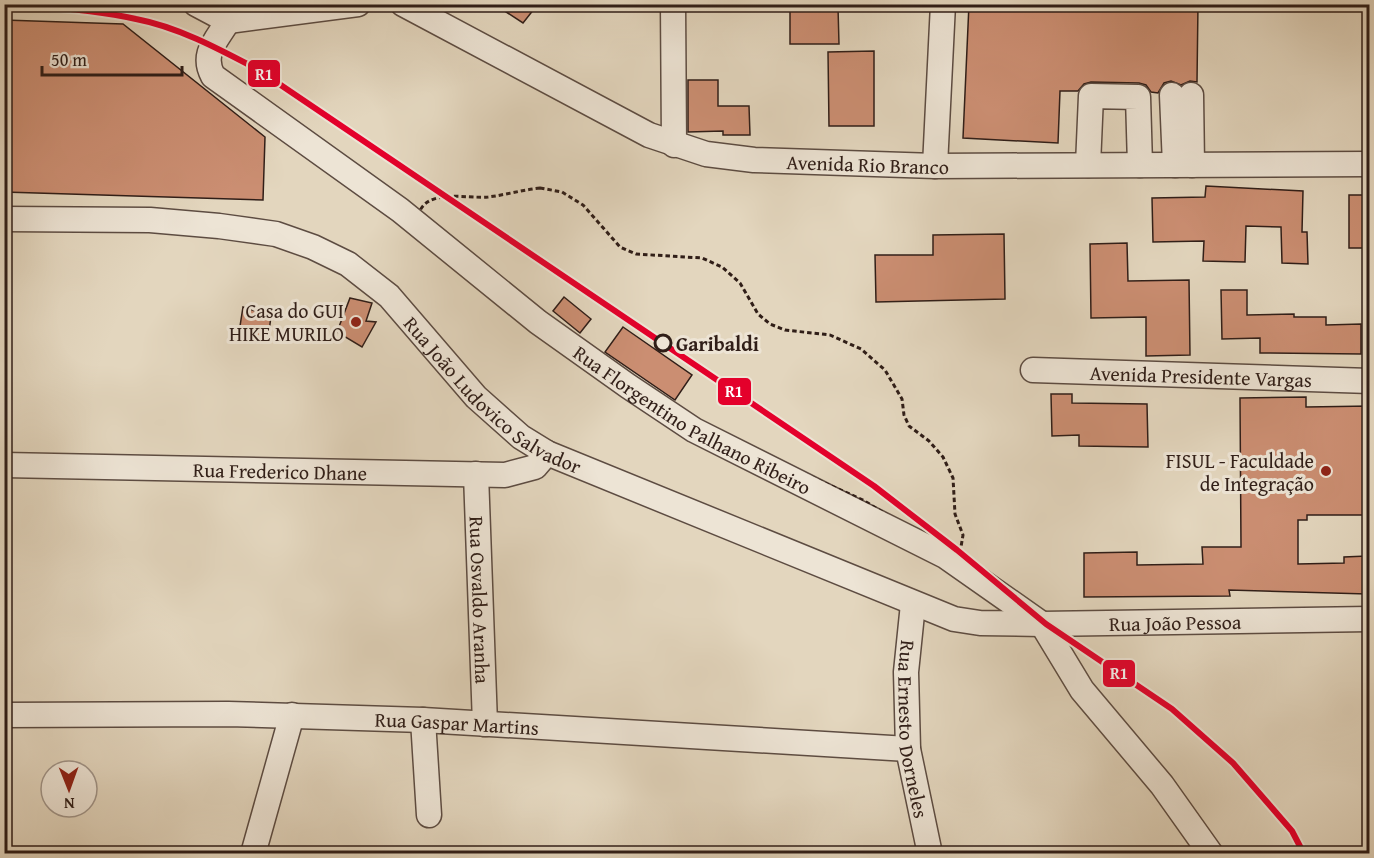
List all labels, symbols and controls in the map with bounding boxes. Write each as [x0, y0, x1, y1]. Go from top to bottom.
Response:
scale bar [42, 39, 182, 77]
text: 50 m [51, 46, 87, 73]
line badge: R1 [247, 59, 281, 88]
text: R1 [255, 62, 273, 86]
street label: Avenida Rio Branco [786, 147, 949, 181]
place label: Casa do GUI HIKE MURILO [229, 296, 344, 348]
street label: Rua João Ludovico Salvador [398, 309, 586, 480]
marker: Casa do GUI HIKE MURILO [349, 315, 363, 329]
place label: Garibaldi [676, 329, 759, 358]
marker: Garibaldi [654, 334, 672, 352]
street label: Rua Florgentino Palhano Ribeiro [568, 337, 816, 501]
street label: Avenida Presidente Vargas [1089, 357, 1313, 394]
line badge: R1 [717, 377, 752, 406]
text: R1 [725, 379, 743, 403]
place label: FISUL - Faculdade de Integração [1166, 446, 1314, 498]
street label: Rua Frederico Dhane [193, 454, 367, 487]
marker: FISUL - Faculdade de Integração [1319, 464, 1333, 478]
street label: Rua Osvaldo Aranha [463, 516, 498, 685]
street label: Rua João Pessoa [1109, 606, 1242, 637]
street label: Rua Ernesto Dorneles [892, 639, 937, 821]
line badge: R1 [1102, 659, 1136, 688]
text: R1 [1110, 661, 1128, 685]
street label: Rua Gaspar Martins [374, 704, 540, 741]
north arrow [39, 759, 99, 819]
text: N [63, 792, 75, 816]

